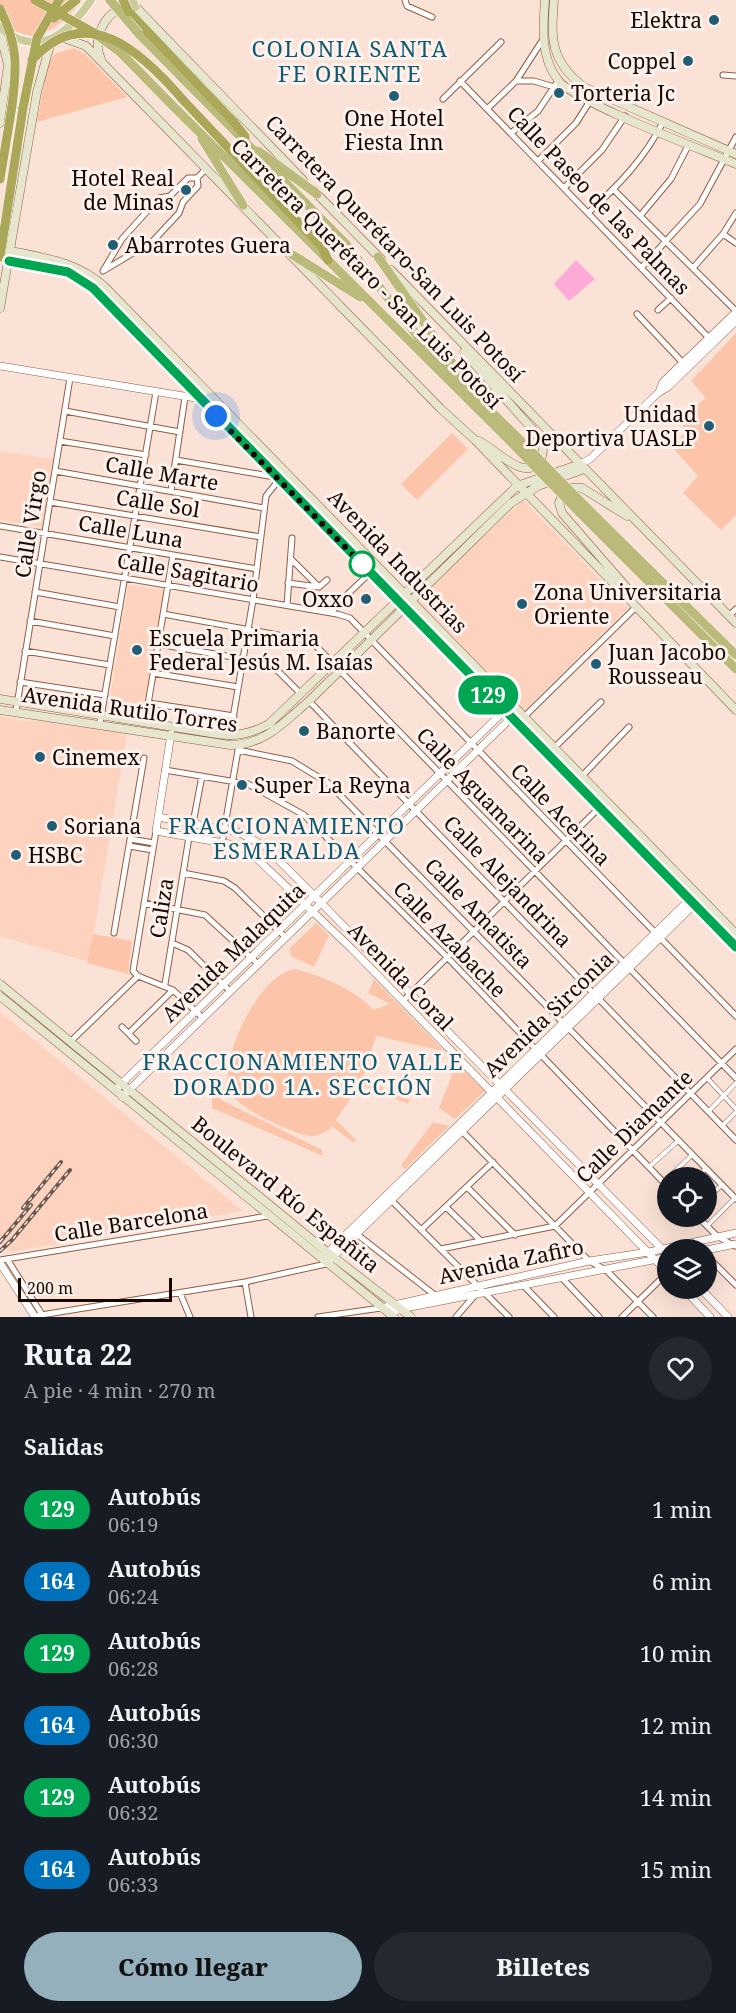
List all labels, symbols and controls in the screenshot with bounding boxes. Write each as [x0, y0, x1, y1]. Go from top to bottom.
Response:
place label: Elektra [630, 6, 702, 34]
marker: Elektra [707, 13, 721, 27]
district label: COLONIA SANTA FE ORIENTE [252, 33, 448, 88]
place label: Coppel [607, 47, 676, 75]
marker: Coppel [681, 54, 695, 68]
place label: Torteria Jc [571, 79, 675, 107]
marker: Torteria Jc [552, 86, 566, 100]
marker: One Hotel Fiesta Inn [387, 89, 401, 103]
street label: Calle Paseo de las Palmas [501, 100, 697, 300]
place label: One Hotel Fiesta Inn [344, 104, 444, 156]
street label: Carretera Querétaro-San Luis Potosí [260, 108, 531, 388]
street label: Carretera Querétaro - San Luis Potosí [226, 132, 509, 415]
place label: Hotel Real de Minas [71, 164, 174, 216]
marker: Hotel Real de Minas [179, 183, 193, 197]
place label: Abarrotes Guera [125, 231, 291, 259]
marker: Abarrotes Guera [106, 238, 120, 252]
place label: Unidad Deportiva UASLP [525, 400, 697, 452]
your location [201, 401, 231, 431]
marker: Unidad Deportiva UASLP [702, 419, 716, 433]
street label: Calle Marte [103, 449, 221, 497]
street label: Calle Virgo [8, 468, 52, 580]
street label: Calle Sol [114, 483, 202, 524]
street label: Avenida Industrias [322, 483, 474, 639]
street label: Calle Luna [76, 508, 186, 554]
street label: Calle Sagitario [115, 546, 261, 598]
unlabelled marker [349, 551, 375, 577]
place label: Zona Universitaria Oriente [534, 578, 722, 630]
place label: Oxxo [302, 585, 354, 613]
marker: Oxxo [359, 592, 373, 606]
marker: Zona Universitaria Oriente [515, 597, 529, 611]
place label: Escuela Primaria Federal Jesús M. Isaías [149, 624, 373, 676]
place label: Juan Jacobo Rousseau [607, 638, 726, 690]
marker: Escuela Primaria Federal Jesús M. Isaías [130, 643, 144, 657]
marker: Juan Jacobo Rousseau [589, 657, 603, 671]
line badge: 129 [454, 676, 522, 714]
street label: Avenida Rutilo Torres [21, 680, 239, 738]
text: 129 [470, 681, 506, 709]
place label: Banorte [316, 717, 396, 745]
street label: Calle Aguamarina [411, 721, 555, 869]
marker: Banorte [297, 724, 311, 738]
place label: Cinemex [52, 743, 140, 771]
marker: Cinemex [33, 750, 47, 764]
street label: Calle Acerina [505, 757, 617, 871]
place label: Super La Reyna [254, 771, 411, 799]
marker: Super La Reyna [235, 778, 249, 792]
street label: Calle Alejandrina [438, 809, 578, 953]
district label: FRACCIONAMIENTO ESMERALDA [168, 810, 406, 865]
place label: Soriana [64, 812, 141, 840]
marker: Soriana [45, 819, 59, 833]
place label: HSBC [28, 841, 83, 869]
marker: HSBC [9, 848, 23, 862]
street label: Calle Amatista [419, 852, 539, 974]
street label: Calle Azabache [387, 875, 513, 1003]
street label: Caliza [142, 876, 180, 940]
street label: Avenida Malaquita [155, 876, 311, 1028]
street label: Avenida Coral [342, 916, 460, 1036]
street label: Avenida Sirconia [477, 945, 619, 1083]
district label: FRACCIONAMIENTO VALLE DORADO 1A. SECCIÓN [142, 1046, 464, 1101]
street label: Calle Diamante [570, 1063, 698, 1189]
street label: Boulevard Río Españita [186, 1109, 386, 1279]
map controls [657, 1167, 717, 1299]
button: locate [657, 1167, 717, 1227]
street label: Calle Barcelona [52, 1196, 210, 1248]
street label: Avenida Zafiro [436, 1232, 586, 1290]
button: layers [657, 1239, 717, 1299]
scale bar [18, 1275, 172, 1302]
text: 200 m [27, 1277, 73, 1299]
text: Ruta 22 [24, 1335, 132, 1373]
button: heart [649, 1337, 712, 1400]
text: A pie · 4 min · 270 m [24, 1377, 216, 1404]
text: Salidas [24, 1431, 104, 1461]
text: Autobús [108, 1481, 201, 1511]
text: 1 min [652, 1494, 712, 1524]
text: 129 [39, 1495, 75, 1523]
text: 06:19 [108, 1511, 158, 1538]
text: Autobús [108, 1553, 201, 1583]
text: 6 min [652, 1566, 712, 1596]
text: 164 [39, 1567, 75, 1595]
text: 06:24 [108, 1583, 158, 1610]
text: Autobús [108, 1625, 201, 1655]
text: 10 min [640, 1638, 712, 1668]
text: 129 [39, 1639, 75, 1667]
text: 06:28 [108, 1655, 158, 1682]
text: Autobús [108, 1697, 201, 1727]
text: 12 min [640, 1710, 712, 1740]
text: 164 [39, 1711, 75, 1739]
text: 06:30 [108, 1727, 158, 1754]
text: Autobús [108, 1769, 201, 1799]
text: 14 min [640, 1782, 712, 1812]
text: 129 [39, 1783, 75, 1811]
text: 06:32 [108, 1799, 158, 1826]
text: Autobús [108, 1841, 201, 1871]
text: 15 min [640, 1854, 712, 1884]
text: 164 [39, 1855, 75, 1883]
text: 06:33 [108, 1871, 158, 1898]
button: Cómo llegar [24, 1932, 362, 2001]
button: Billetes [374, 1932, 712, 2001]

